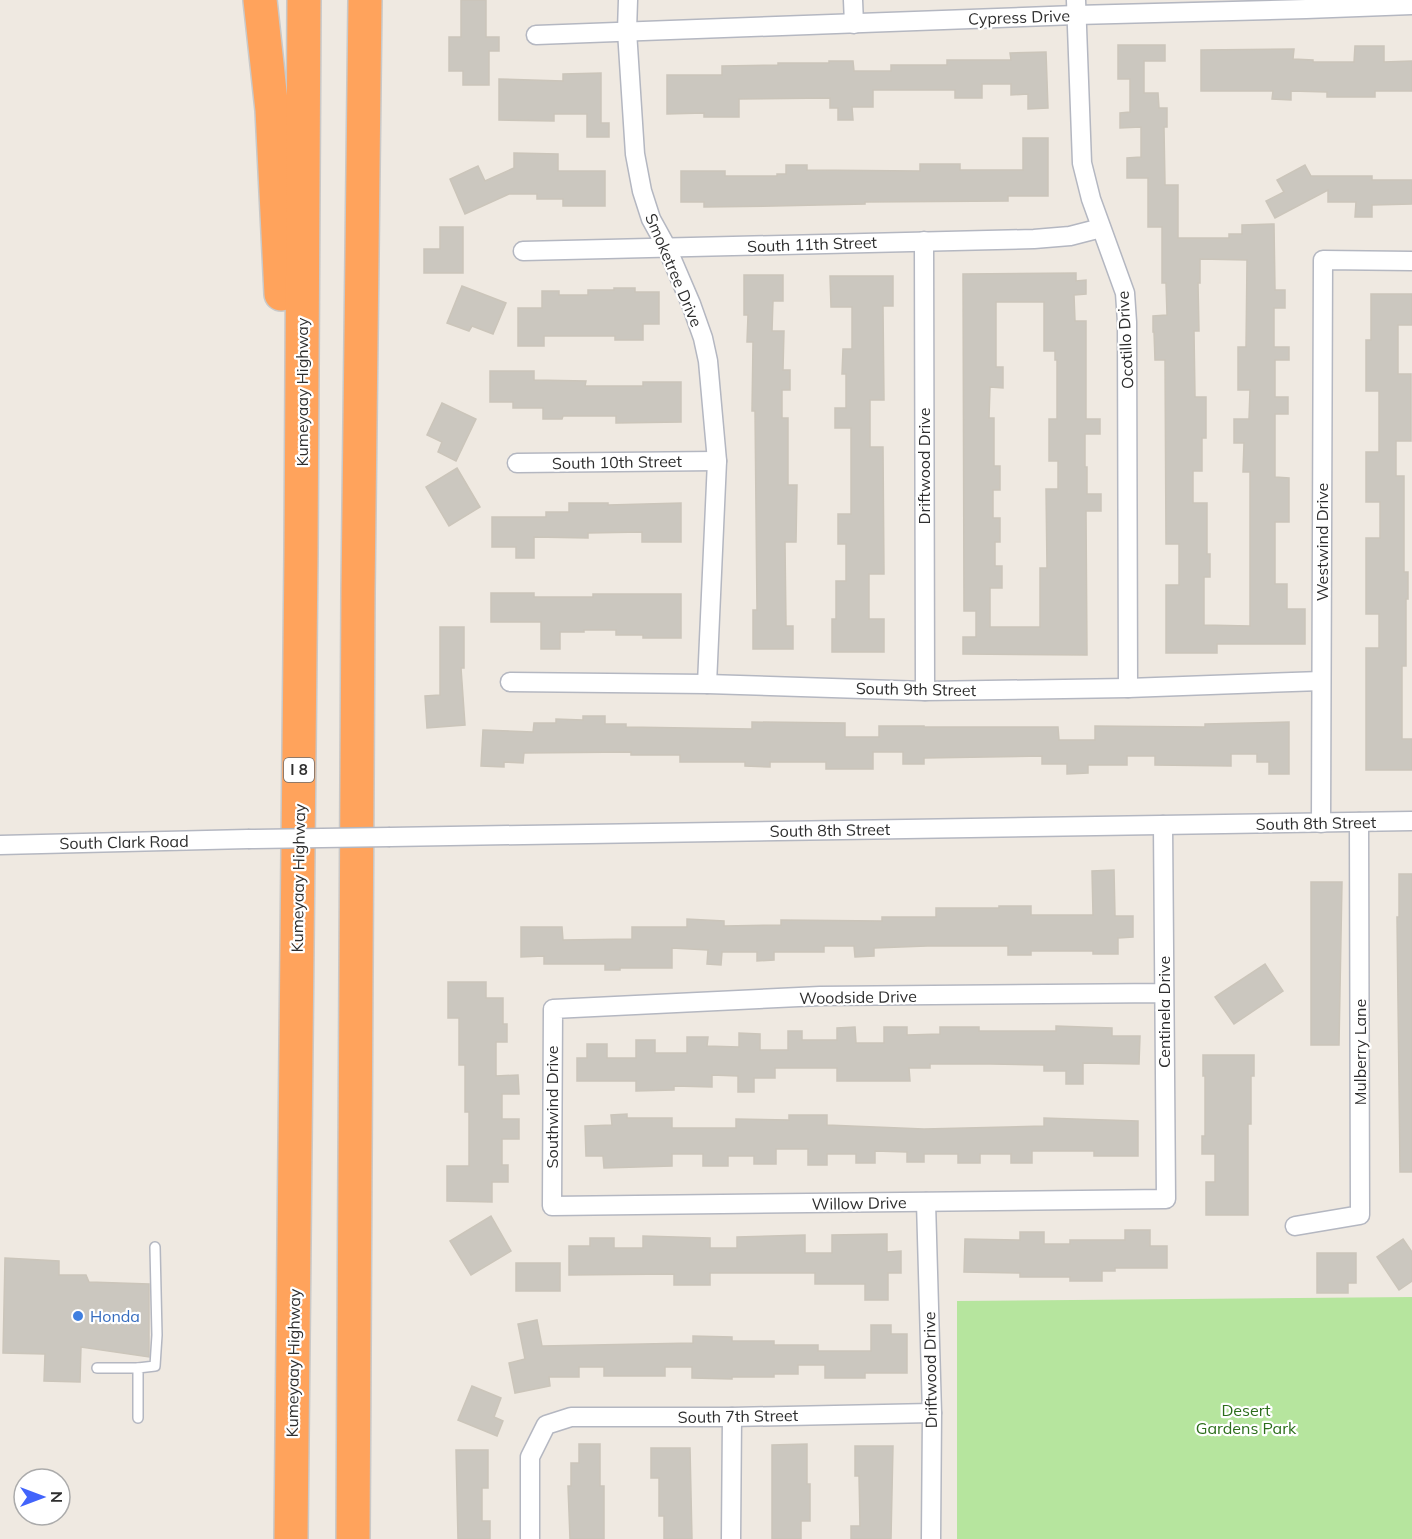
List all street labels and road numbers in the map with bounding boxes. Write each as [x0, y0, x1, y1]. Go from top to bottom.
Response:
street label: Cypress Drive [968, 5, 1070, 29]
street label: Smoketree Drive [641, 210, 707, 330]
street label: South 11th Street [747, 232, 878, 256]
street label: Ocotillo Drive [1112, 290, 1138, 390]
street label: Kumeyaay Highway [292, 317, 312, 466]
street label: Driftwood Drive [914, 408, 934, 524]
street label: South 10th Street [552, 451, 683, 473]
street label: Westwind Drive [1312, 483, 1332, 601]
street label: South 9th Street [856, 678, 977, 700]
road number: I 8 [284, 758, 314, 782]
street label: Kumeyaay Highway [287, 803, 309, 953]
street label: South 8th Street [1256, 812, 1377, 834]
street label: South 8th Street [770, 819, 891, 841]
street label: South Clark Road [59, 831, 189, 853]
street label: Centinela Drive [1154, 956, 1174, 1068]
street label: Woodside Drive [799, 986, 917, 1008]
street label: Mulberry Lane [1350, 999, 1370, 1105]
street label: Southwind Drive [542, 1046, 562, 1168]
street label: Willow Drive [811, 1192, 907, 1214]
street label: Kumeyaay Highway [282, 1288, 304, 1438]
street label: Driftwood Drive [919, 1311, 941, 1429]
street label: South 7th Street [678, 1405, 799, 1427]

